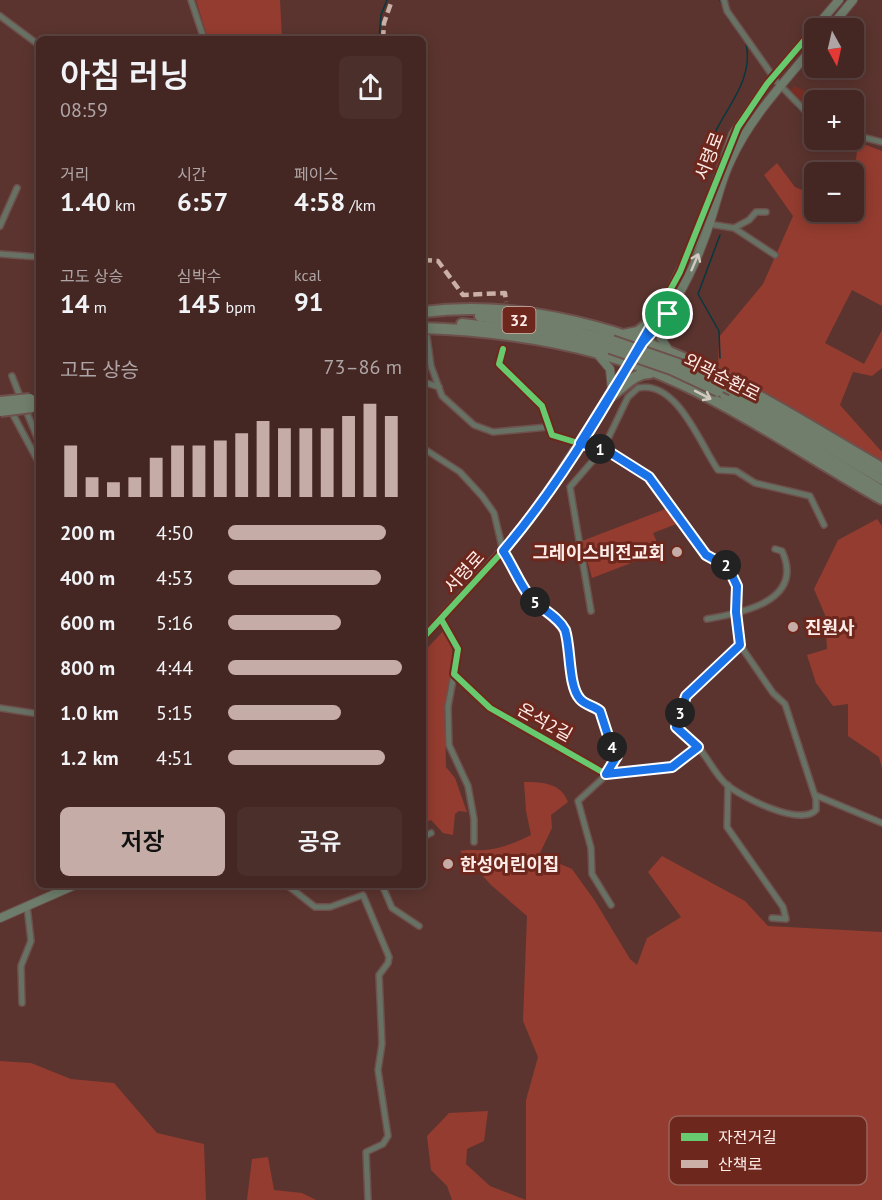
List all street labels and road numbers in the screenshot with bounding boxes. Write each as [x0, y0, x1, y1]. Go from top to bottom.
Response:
street label: 서령로 [689, 129, 729, 183]
road number: 32 [502, 307, 536, 333]
street label: 외곽순환로 [680, 348, 764, 406]
street label: 서령로 [439, 546, 489, 598]
street label: 온석2길 [513, 698, 577, 746]

